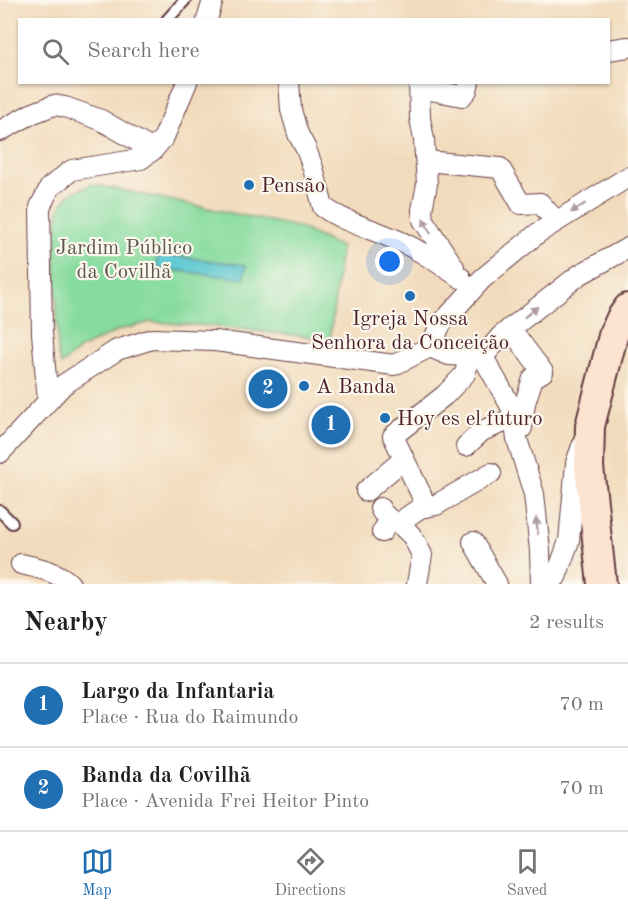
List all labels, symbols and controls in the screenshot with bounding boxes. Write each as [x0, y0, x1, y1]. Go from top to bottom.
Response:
search box [18, 18, 610, 84]
icon: search [39, 35, 72, 68]
text: Search here [87, 40, 200, 62]
place label: Pensão [261, 176, 325, 197]
marker: Pensão [242, 178, 256, 192]
one-way arrow [570, 202, 586, 213]
one-way arrow [422, 217, 431, 234]
park label: Jardim Público da Covilhã [56, 238, 192, 283]
your location [375, 247, 404, 276]
marker: Igreja Nossa Senhora da Conceição [403, 289, 417, 303]
one-way arrow [524, 306, 539, 318]
place label: Igreja Nossa Senhora da Conceição [311, 309, 509, 354]
pin: 2 [248, 366, 288, 412]
place label: A Banda [316, 377, 395, 398]
marker: A Banda [297, 379, 311, 393]
pin: 1 [312, 402, 350, 448]
place label: Hoy es el futuro [397, 409, 543, 430]
marker: Hoy es el futuro [378, 411, 392, 425]
one-way arrow [532, 516, 542, 535]
text: Nearby [24, 610, 108, 636]
text: 2 results [529, 613, 604, 633]
text: Largo da Infantaria [81, 681, 275, 703]
text: 1 [38, 695, 49, 715]
text: 70 m [559, 695, 604, 715]
text: Place · Rua do Raimundo [81, 708, 298, 728]
text: Banda da Covilhã [81, 765, 251, 787]
text: 2 [38, 779, 49, 799]
text: 70 m [559, 779, 604, 799]
text: Place · Avenida Frei Heitor Pinto [81, 792, 369, 812]
tab: Map [81, 845, 114, 901]
tab: Directions [275, 845, 346, 901]
tab: Saved [507, 845, 547, 901]

